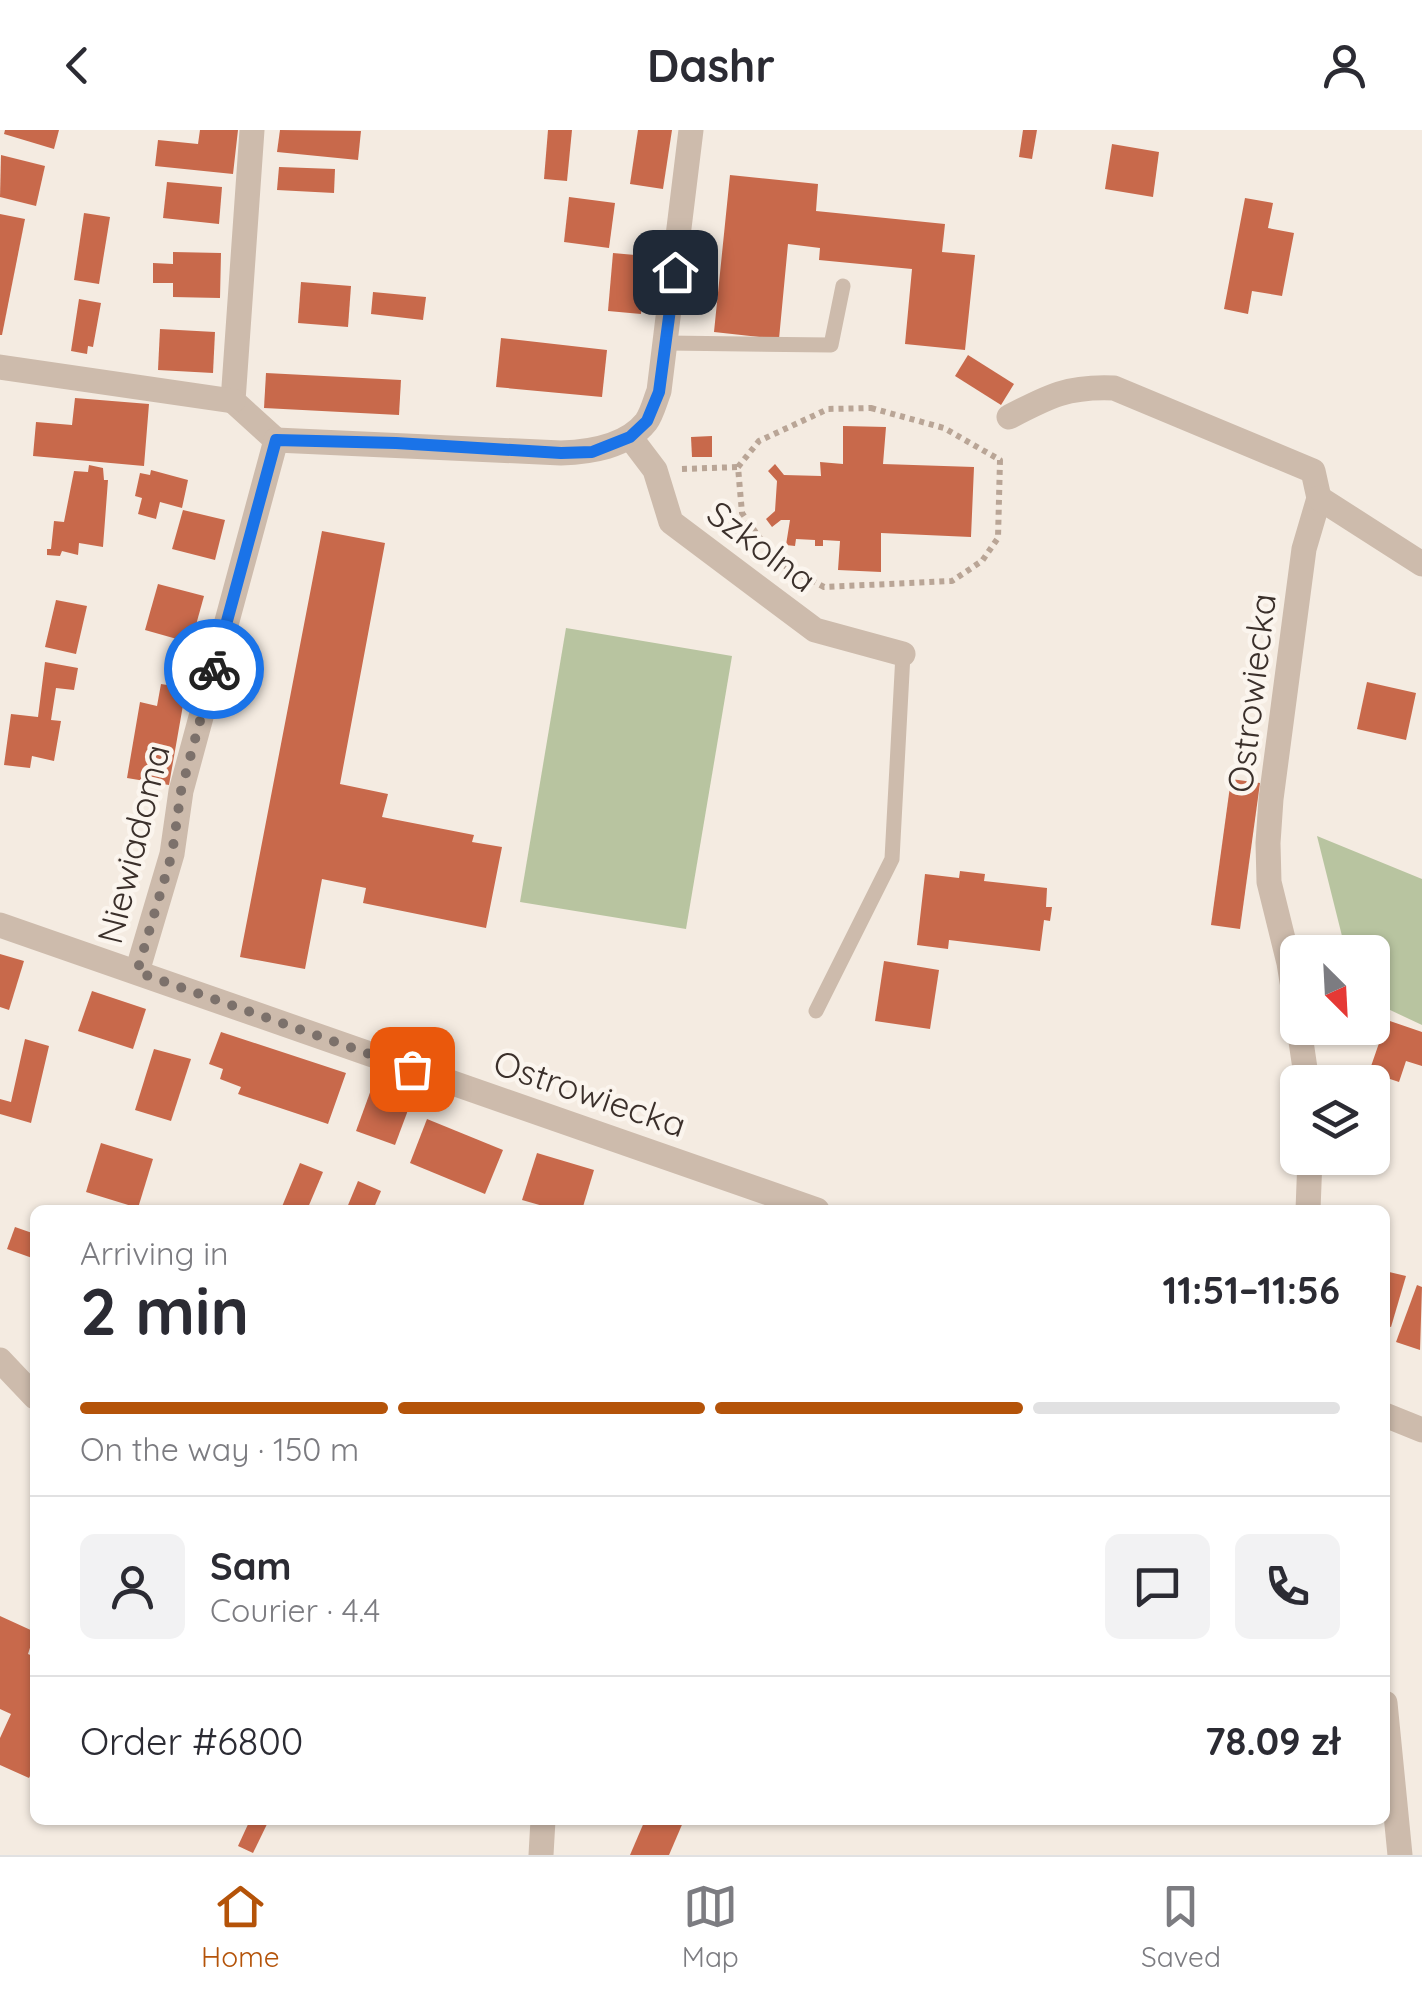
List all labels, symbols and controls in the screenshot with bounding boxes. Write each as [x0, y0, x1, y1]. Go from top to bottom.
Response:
text: Dashr [647, 37, 775, 93]
icon: back [50, 38, 105, 93]
icon: person [1317, 38, 1372, 93]
pin [633, 230, 718, 315]
icon: home [648, 245, 703, 300]
street label: Szkolna [699, 491, 825, 601]
street label: Ostrowiecka [1217, 591, 1285, 795]
courier [164, 619, 264, 719]
icon: bike [187, 642, 242, 697]
street label: Niewiadoma [87, 740, 179, 948]
north arrow [1280, 935, 1390, 1045]
map controls [1280, 935, 1390, 1175]
pin [370, 1027, 455, 1112]
street label: Ostrowiecka [488, 1040, 692, 1146]
icon: bag [385, 1042, 440, 1097]
button: layers [1280, 1065, 1390, 1175]
text: Arriving in [80, 1233, 229, 1273]
text: 11:51–11:56 [1162, 1266, 1340, 1314]
text: 2 min [80, 1270, 249, 1351]
text: On the way · 150 m [80, 1429, 359, 1469]
button: person [80, 1534, 185, 1639]
button: chat [1105, 1534, 1210, 1639]
button: phone [1235, 1534, 1340, 1639]
text: Sam [210, 1542, 292, 1590]
text: Courier · 4.4 [210, 1590, 380, 1630]
text: Order #6800 [80, 1717, 303, 1765]
text: 78.09 zł [1205, 1717, 1340, 1765]
tab: Home [201, 1879, 280, 1974]
tab: Map [682, 1879, 739, 1974]
tab: Saved [1141, 1879, 1221, 1974]

